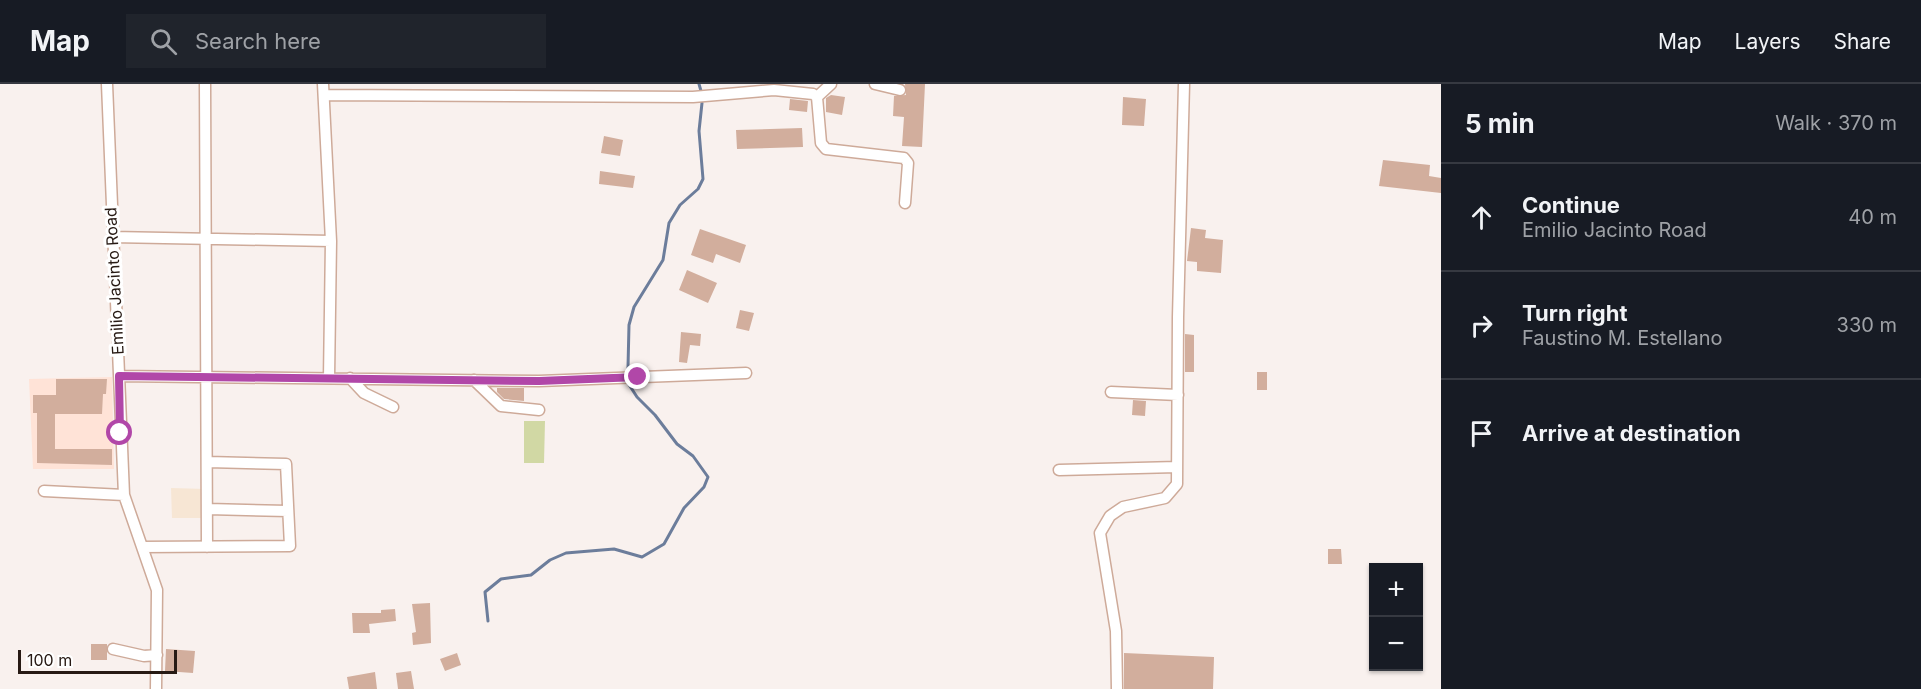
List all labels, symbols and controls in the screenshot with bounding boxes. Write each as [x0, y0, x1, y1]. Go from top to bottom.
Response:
search box [126, 14, 546, 68]
text: Map [30, 24, 90, 58]
icon: search [147, 25, 180, 58]
text: Search here [195, 28, 321, 54]
text: Map [1658, 29, 1702, 54]
text: Layers [1735, 29, 1801, 54]
text: Share [1834, 29, 1891, 54]
text: 5 min [1465, 108, 1535, 139]
text: Walk · 370 m [1775, 111, 1897, 135]
text: Continue [1522, 192, 1620, 218]
icon: ahead [1465, 201, 1498, 234]
text: 40 m [1848, 205, 1897, 229]
street label: Emilio Jacinto Road [100, 207, 128, 355]
text: Emilio Jacinto Road [1522, 218, 1707, 242]
text: Turn right [1522, 300, 1628, 326]
icon: right [1465, 309, 1498, 342]
text: 330 m [1837, 313, 1897, 337]
text: Faustino M. Estellano [1522, 326, 1723, 350]
route end [624, 363, 650, 389]
icon: arrive [1465, 417, 1498, 450]
route start [106, 419, 132, 445]
text: Arrive at destination [1522, 420, 1741, 446]
map controls [1369, 563, 1423, 671]
button: + [1369, 563, 1423, 617]
button: − [1369, 617, 1423, 671]
scale bar [18, 647, 177, 674]
text: 100 m [27, 650, 72, 670]

